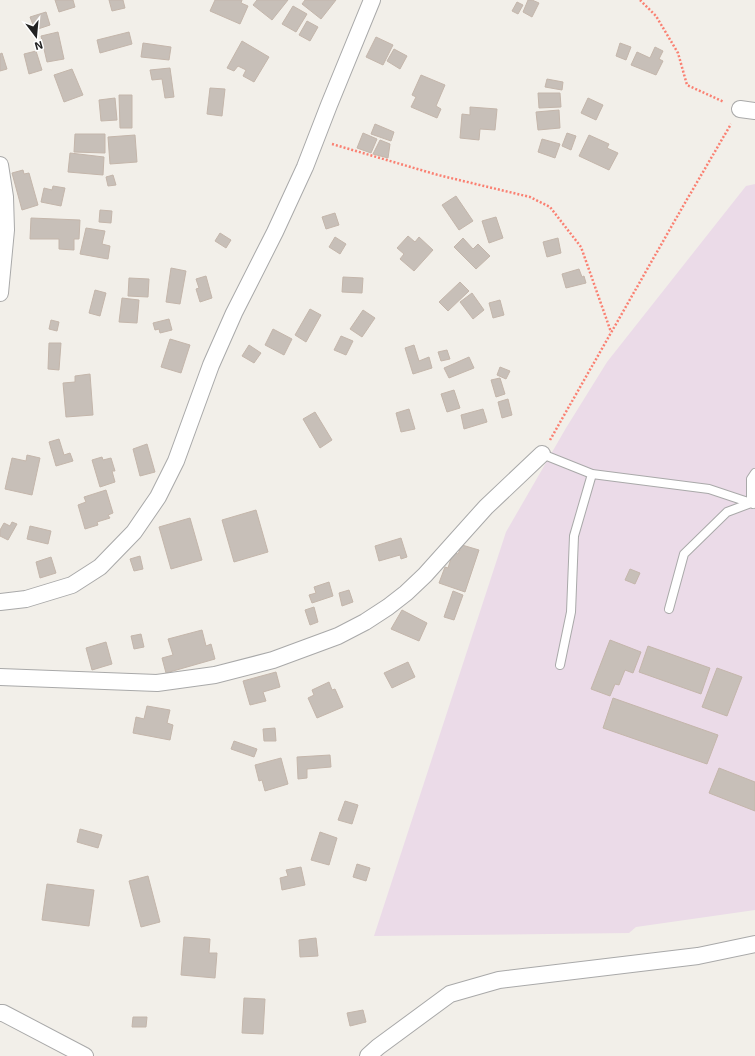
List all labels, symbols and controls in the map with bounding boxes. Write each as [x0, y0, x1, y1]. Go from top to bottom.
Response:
north arrow [16, 16, 56, 56]
text: N [33, 39, 45, 53]

